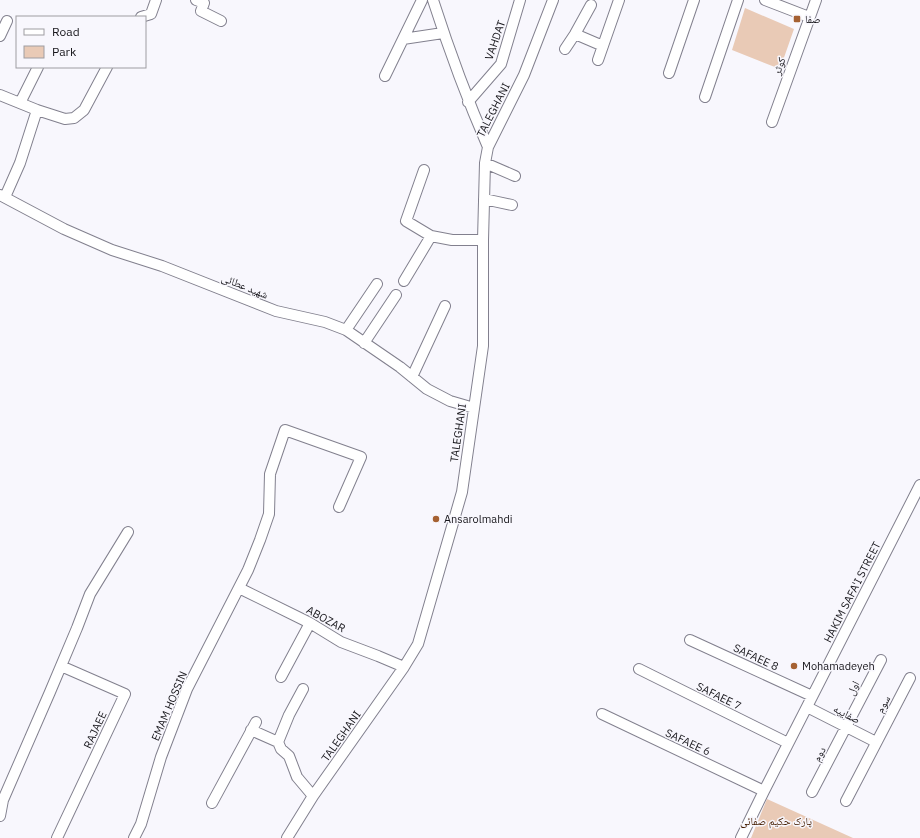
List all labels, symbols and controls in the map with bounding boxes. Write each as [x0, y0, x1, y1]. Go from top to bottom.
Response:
place label: صفا [805, 12, 821, 26]
marker: صفا [792, 14, 802, 24]
legend [16, 16, 146, 68]
street label: VAHDAT [482, 18, 509, 62]
text: Road [52, 24, 80, 39]
text: Park [52, 44, 77, 59]
street label: کوثر [769, 55, 789, 78]
street label: TALEGHANI [473, 80, 513, 140]
street label: شهید عطائی [220, 270, 270, 302]
street label: TALEGHANI [447, 403, 469, 463]
place label: Ansarolmahdi [444, 512, 513, 526]
marker: Ansarolmahdi [431, 514, 441, 524]
street label: HAKIM SAFA'I STREET [820, 538, 884, 645]
street label: ABOZAR [304, 603, 348, 635]
street label: SAFAEE 8 [731, 640, 781, 674]
place label: Mohamadeyeh [802, 659, 875, 673]
marker: Mohamadeyeh [789, 661, 799, 671]
street label: EMAM HOSSIN [148, 669, 190, 743]
street label: اول [844, 678, 862, 698]
street label: SAFAEE 7 [694, 679, 744, 713]
street label: سوم [873, 693, 893, 715]
street label: صفاییه [831, 701, 863, 727]
street label: TALEGHANI [318, 708, 364, 764]
street label: RAJAEE [80, 709, 110, 751]
street label: SAFAEE 6 [663, 725, 713, 759]
street label: دوم [809, 744, 829, 764]
park label: پارک حکیم صفائی [740, 814, 812, 829]

